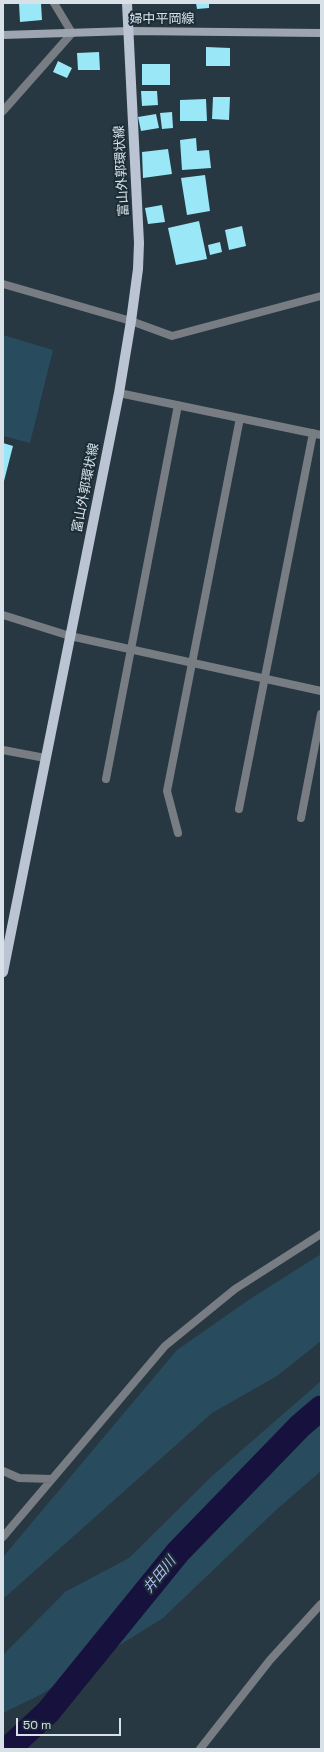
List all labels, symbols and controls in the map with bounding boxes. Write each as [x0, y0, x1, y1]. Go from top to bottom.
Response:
street label: 婦中平岡線 [130, 11, 194, 27]
street label: 富山外郭環状線 [112, 125, 132, 217]
street label: 富山外郭環状線 [70, 442, 102, 534]
water label: 井田川 [140, 1553, 180, 1597]
scale bar [18, 1710, 123, 1736]
text: 50 m [23, 1717, 51, 1733]

